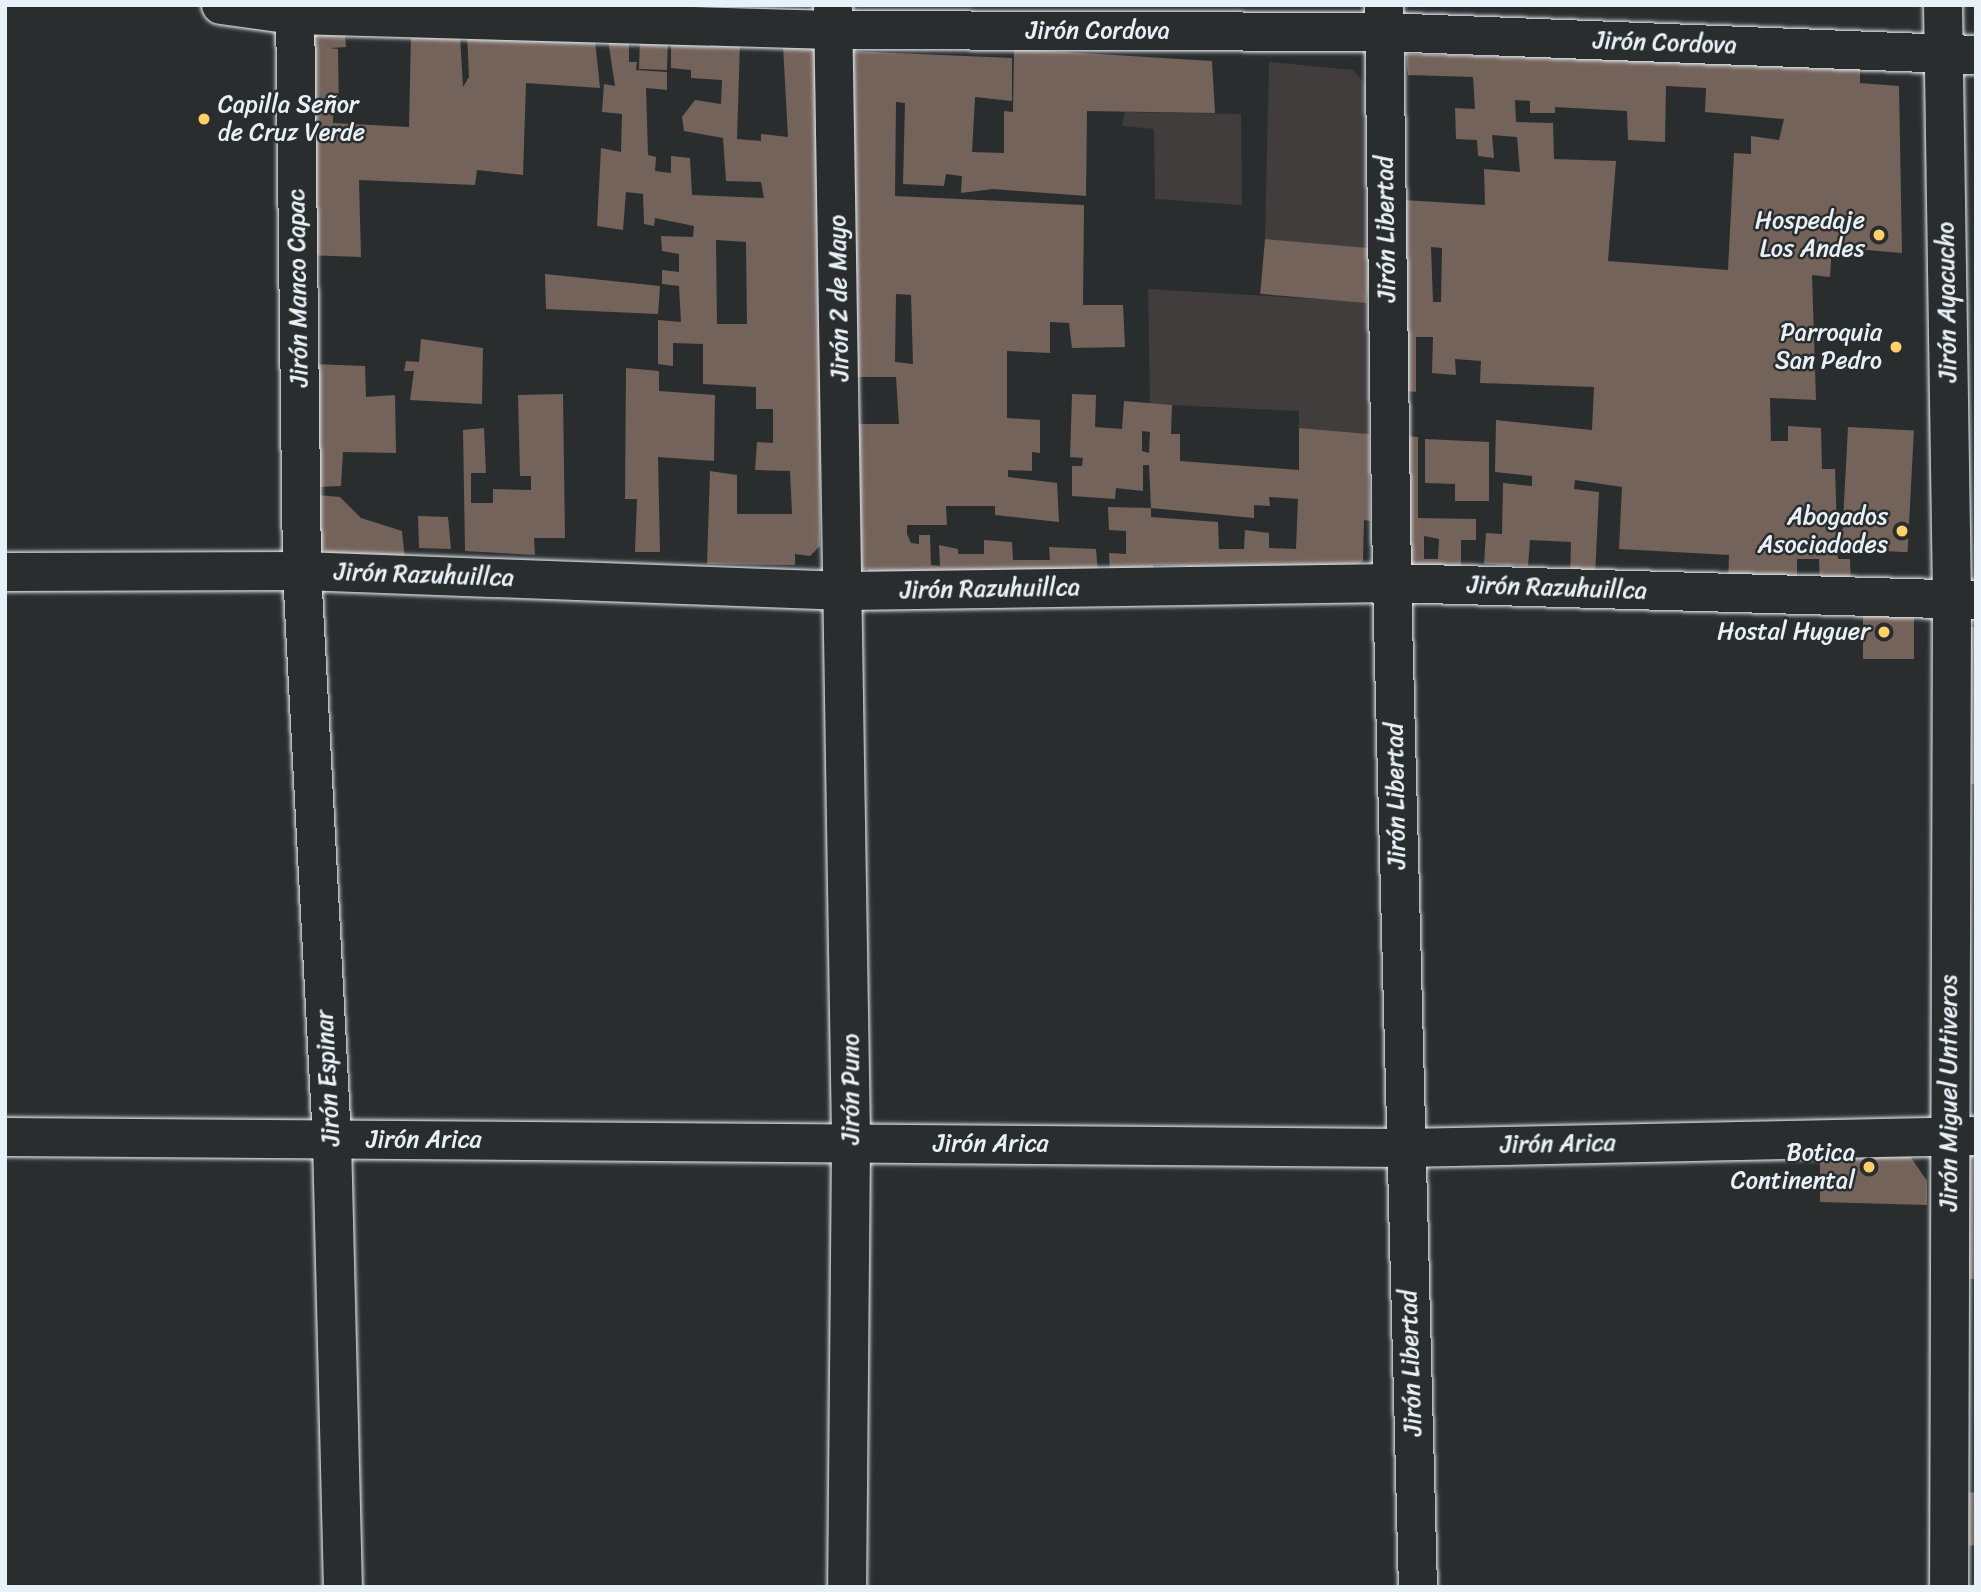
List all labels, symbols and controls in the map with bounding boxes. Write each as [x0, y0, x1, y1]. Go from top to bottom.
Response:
street label: Jirón Cordova [1026, 17, 1170, 45]
street label: Jirón Cordova [1592, 26, 1738, 60]
place label: Capilla Señor de Cruz Verde [218, 91, 364, 147]
marker: Capilla Señor de Cruz Verde [196, 111, 212, 127]
street label: Jirón Libertad [1370, 155, 1402, 303]
street label: Jirón Manco Capac [282, 189, 314, 387]
place label: Hospedaje Los Andes [1755, 207, 1865, 263]
street label: Jirón 2 de Mayo [823, 214, 855, 382]
street label: Jirón Ayacucho [1931, 221, 1963, 383]
marker: Hospedaje Los Andes [1871, 227, 1887, 243]
place label: Parroquia San Pedro [1774, 319, 1882, 375]
marker: Parroquia San Pedro [1888, 339, 1904, 355]
place label: Abogados Asociadades [1758, 503, 1888, 559]
marker: Abogados Asociadades [1894, 523, 1910, 539]
street label: Jirón Razuhuillca [334, 557, 514, 593]
street label: Jirón Razuhuillca [1467, 570, 1647, 606]
street label: Jirón Razuhuillca [900, 573, 1080, 605]
place label: Hostal Huguer [1718, 618, 1870, 646]
marker: Hostal Huguer [1876, 624, 1892, 640]
street label: Jirón Libertad [1380, 722, 1412, 870]
street label: Jirón Miguel Untiveros [1935, 974, 1963, 1212]
street label: Jirón Espinar [310, 1009, 346, 1147]
street label: Jirón Puno [837, 1033, 865, 1145]
street label: Jirón Arica [366, 1126, 482, 1154]
street label: Jirón Arica [1500, 1129, 1616, 1159]
street label: Jirón Arica [933, 1130, 1049, 1158]
place label: Botica Continental [1731, 1139, 1855, 1195]
marker: Botica Continental [1861, 1159, 1877, 1175]
street label: Jirón Libertad [1394, 1289, 1428, 1437]

